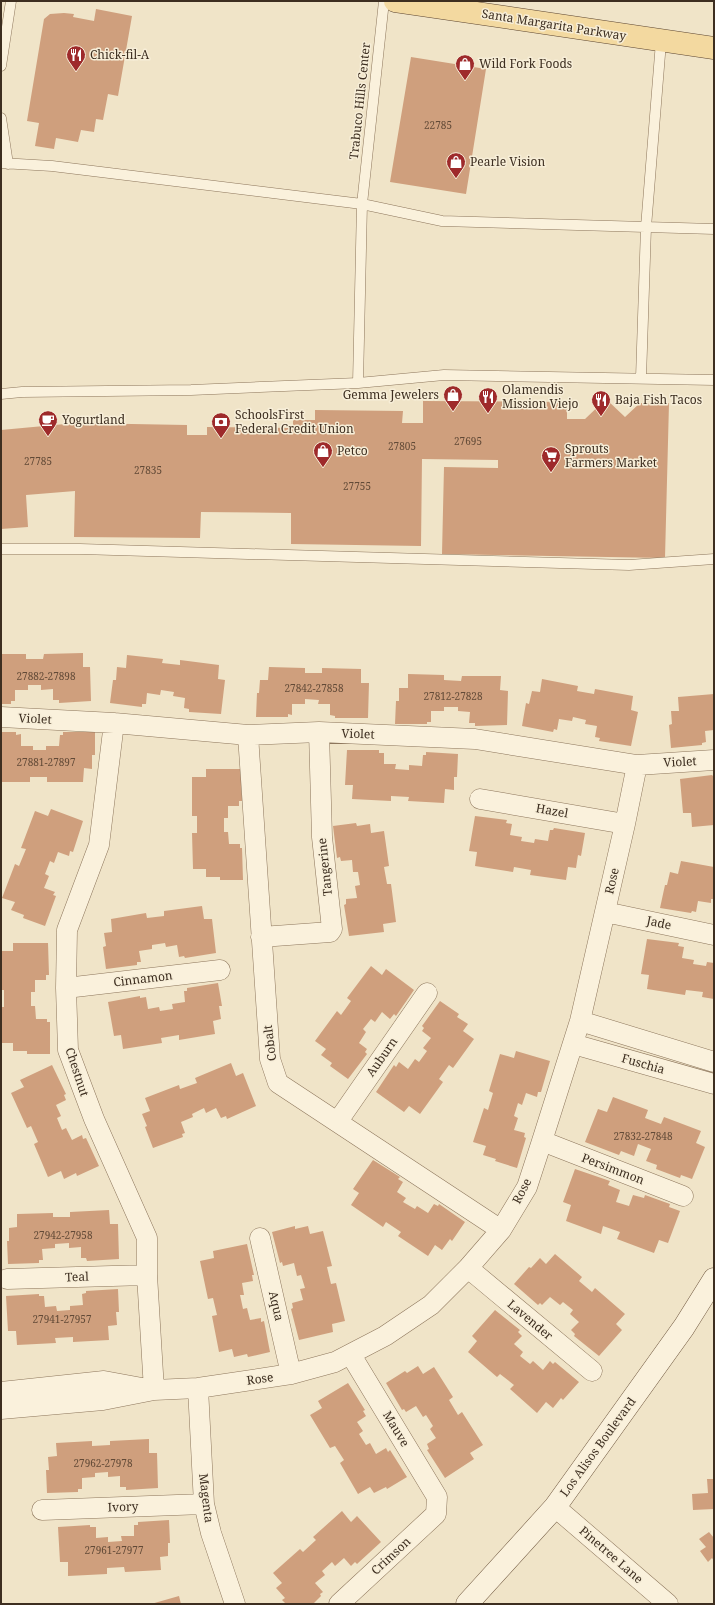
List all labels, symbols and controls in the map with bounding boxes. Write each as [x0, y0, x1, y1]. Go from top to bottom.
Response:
street label: Santa Margarita Parkway [481, 5, 628, 44]
street label: Trabuco Hills Center [345, 41, 374, 160]
restaurant icon: Chick-fil-A [65, 44, 87, 72]
place label: Chick-fil-A [90, 46, 150, 63]
shop icon: Wild Fork Foods [454, 53, 476, 81]
place label: Wild Fork Foods [479, 55, 572, 72]
house number: 22785 [424, 118, 452, 132]
shop icon: Pearle Vision [445, 151, 467, 179]
place label: Pearle Vision [470, 153, 545, 170]
place label: Olamendis Mission Viejo [502, 381, 579, 412]
shop icon: Gemma Jewelers [442, 384, 464, 412]
place label: Gemma Jewelers [343, 386, 439, 403]
restaurant icon: Olamendis Mission Viejo [477, 386, 499, 414]
restaurant icon: Baja Fish Tacos [590, 389, 612, 417]
place label: Baja Fish Tacos [615, 391, 702, 408]
place label: SchoolsFirst Federal Credit Union [235, 406, 354, 437]
cafe icon: Yogurtland [37, 409, 59, 437]
place label: Yogurtland [61, 411, 126, 428]
bank icon: SchoolsFirst Federal Credit Union [210, 411, 232, 439]
house number: 27695 [454, 434, 482, 448]
house number: 27805 [388, 439, 416, 453]
shop icon: Petco [312, 440, 334, 468]
place label: Sprouts Farmers Market [565, 440, 657, 471]
place label: Petco [337, 442, 368, 459]
supermarket icon: Sprouts Farmers Market [540, 445, 562, 473]
house number: 27785 [24, 454, 52, 468]
house number: 27835 [134, 463, 162, 477]
house number: 27755 [343, 479, 371, 493]
house number: 27882-27898 [17, 669, 76, 683]
house number: 27842-27858 [285, 681, 344, 695]
house number: 27812-27828 [424, 689, 483, 703]
street label: Violet [18, 709, 52, 728]
street label: Violet [341, 724, 375, 743]
street label: Violet [663, 752, 697, 771]
house number: 27881-27897 [17, 755, 76, 769]
street label: Hazel [535, 799, 570, 822]
street label: Tangerine [313, 837, 336, 897]
street label: Rose [600, 866, 623, 896]
street label: Jade [644, 911, 673, 933]
street label: Cinnamon [112, 966, 174, 991]
street label: Cobalt [259, 1024, 280, 1062]
street label: Auburn [362, 1034, 401, 1080]
street label: Chestnut [62, 1045, 93, 1099]
street label: Fuschia [620, 1049, 667, 1078]
house number: 27832-27848 [614, 1129, 673, 1143]
street label: Persimmon [579, 1149, 647, 1188]
street label: Rose [508, 1175, 535, 1207]
house number: 27942-27958 [34, 1228, 93, 1242]
street label: Teal [65, 1268, 89, 1285]
street label: Aqua [265, 1289, 288, 1323]
street label: Lavender [504, 1295, 557, 1344]
house number: 27941-27957 [33, 1312, 92, 1326]
street label: Rose [246, 1368, 274, 1389]
street label: Los Alisos Boulevard [556, 1393, 640, 1500]
street label: Mauve [379, 1408, 414, 1450]
house number: 27962-27978 [74, 1456, 133, 1470]
street label: Magenta [195, 1472, 218, 1524]
street label: Ivory [107, 1497, 139, 1516]
street label: Pinetree Lane [576, 1522, 647, 1587]
street label: Crimson [367, 1533, 414, 1578]
house number: 27961-27977 [85, 1543, 144, 1557]

